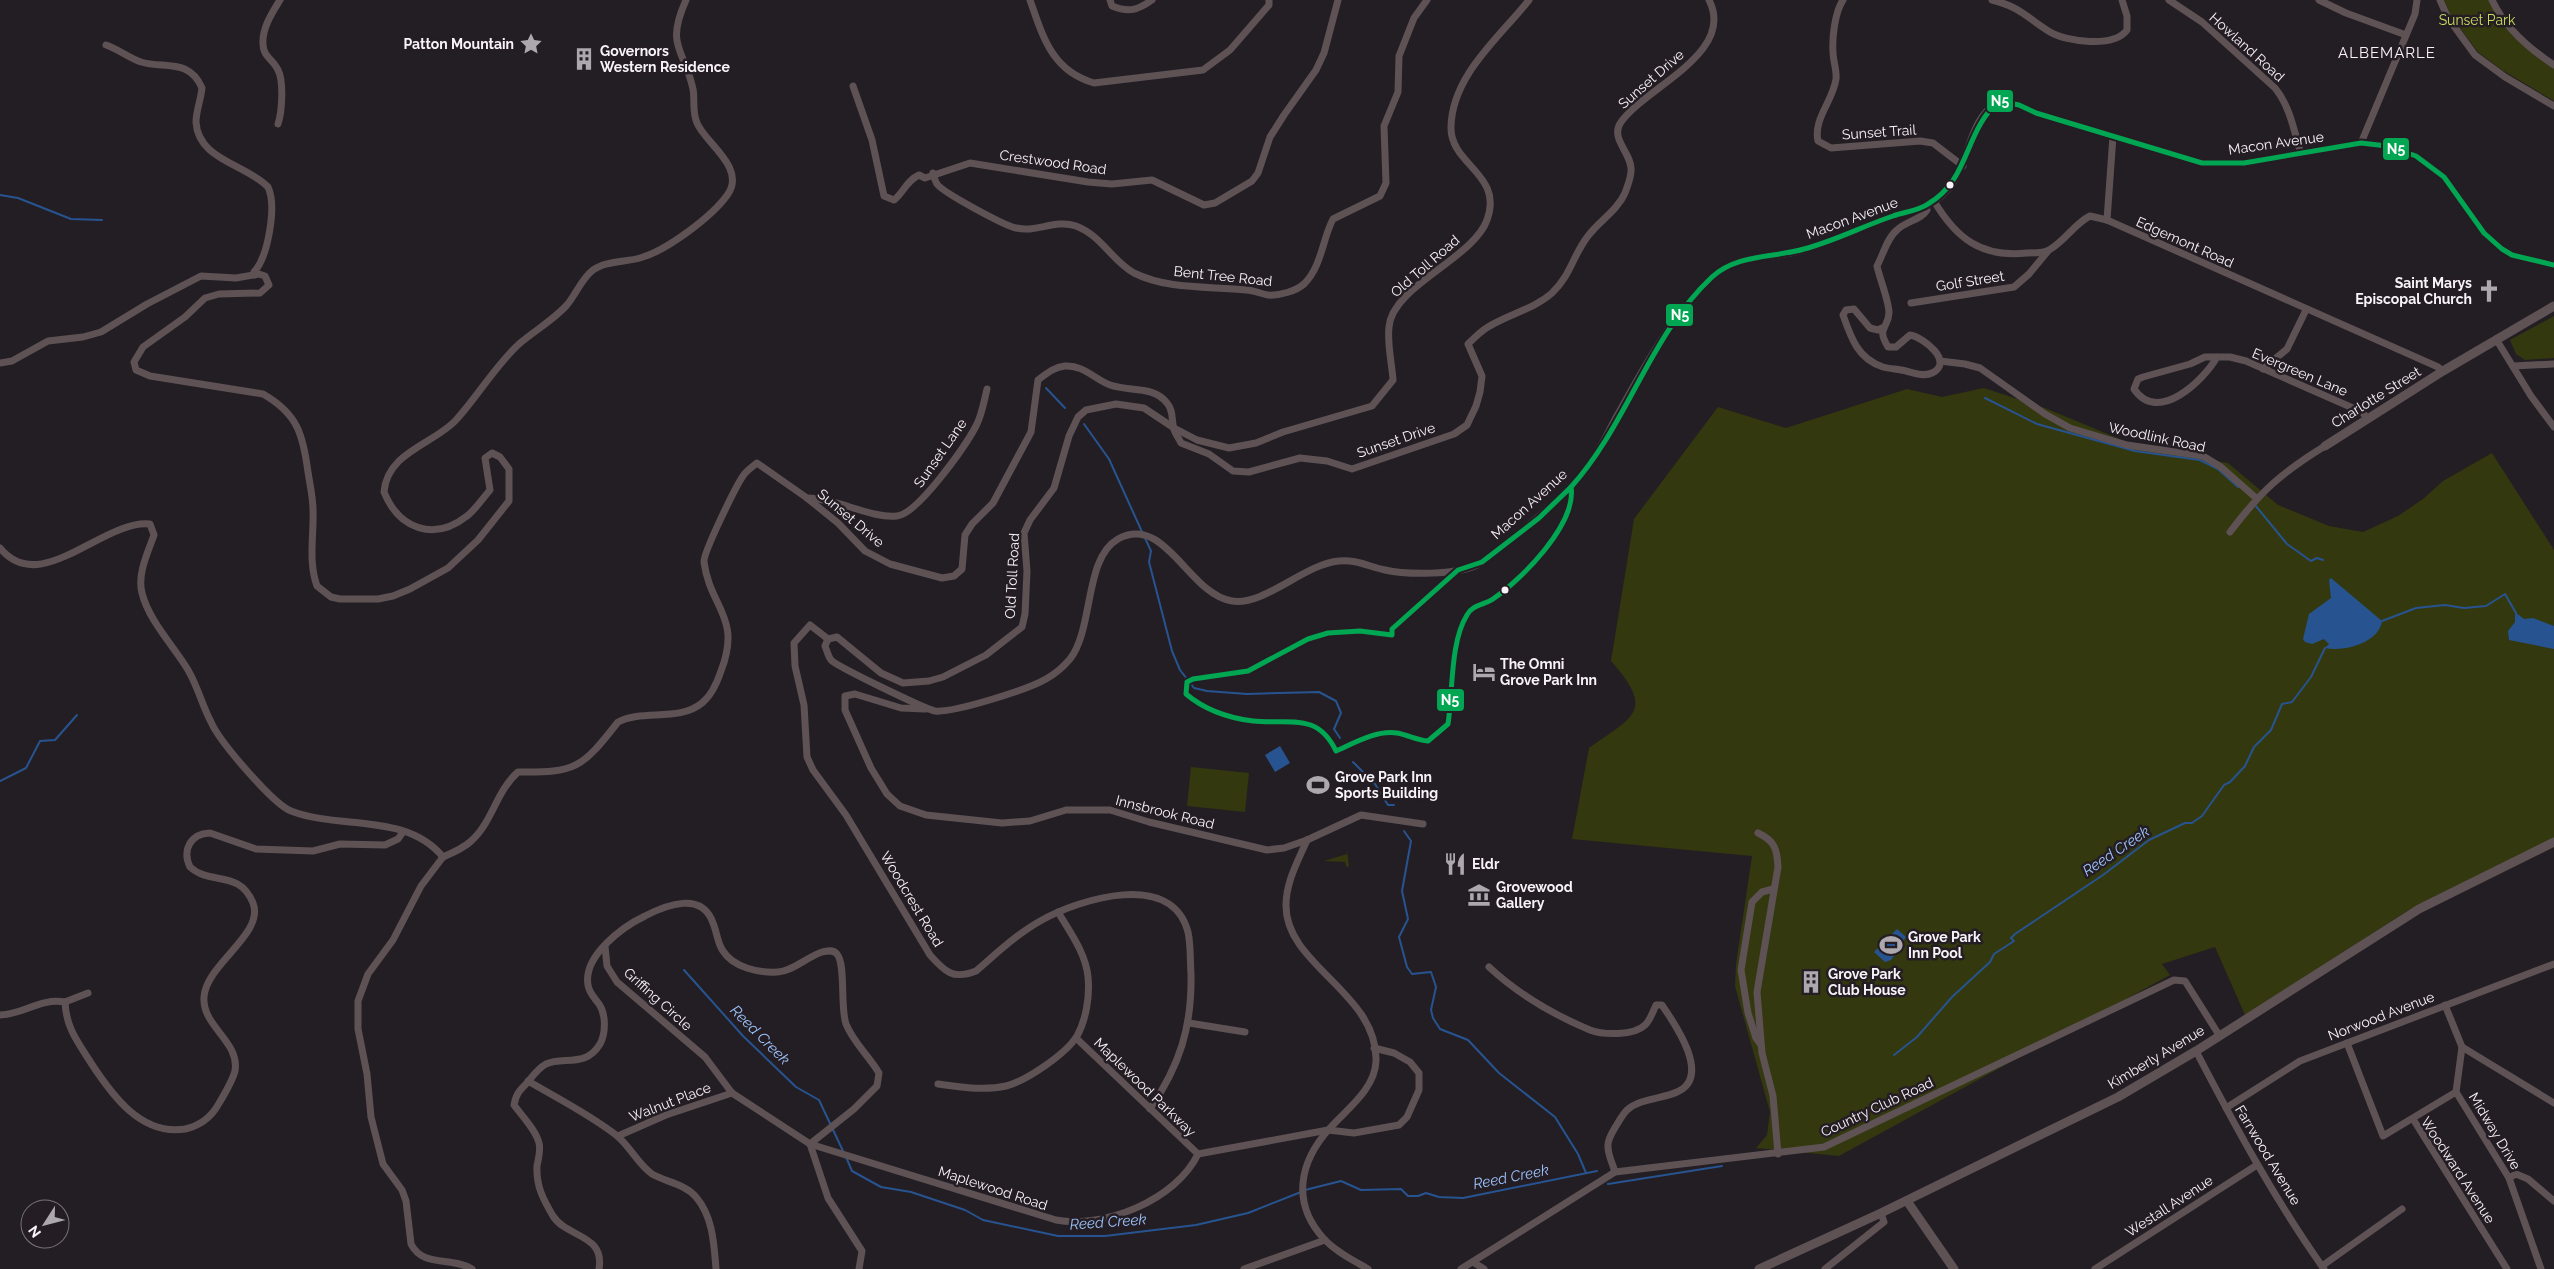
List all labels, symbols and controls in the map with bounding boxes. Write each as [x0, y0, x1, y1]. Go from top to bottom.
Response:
street label: Howland Road [2206, 9, 2288, 85]
park label: Sunset Park [2439, 12, 2516, 28]
place icon: Patton Mountain [518, 31, 544, 57]
place label: Patton Mountain [403, 36, 514, 52]
place label: Governors Western Residence [600, 43, 731, 75]
district label: ALBEMARLE [2338, 44, 2436, 62]
building icon: Governors Western Residence [571, 46, 597, 72]
street label: Sunset Drive [1615, 46, 1687, 112]
line badge: N5 [1986, 89, 2014, 113]
text: N5 [1991, 93, 2009, 109]
street label: Sunset Trail [1841, 121, 1917, 143]
street label: Macon Avenue [2227, 128, 2325, 158]
line badge: N5 [2382, 137, 2410, 161]
text: N5 [2387, 141, 2405, 157]
street label: Crestwood Road [999, 147, 1107, 177]
unlabelled marker [1945, 180, 1955, 190]
street label: Macon Avenue [1804, 194, 1900, 242]
street label: Edgemont Road [2134, 213, 2236, 271]
street label: Old Toll Road [1387, 232, 1463, 300]
street label: Bent Tree Road [1173, 263, 1273, 289]
street label: Golf Street [1935, 268, 2006, 294]
place label: Saint Marys Episcopal Church [2355, 275, 2472, 307]
church icon: Saint Marys Episcopal Church [2476, 278, 2502, 304]
line badge: N5 [1665, 303, 1694, 327]
text: N5 [1671, 307, 1689, 323]
street label: Evergreen Lane [2250, 345, 2350, 399]
street label: Charlotte Street [2328, 363, 2424, 431]
street label: Sunset Lane [910, 416, 970, 490]
street label: Sunset Drive [1355, 419, 1437, 461]
street label: Woodlink Road [2107, 419, 2207, 455]
street label: Macon Avenue [1488, 466, 1570, 542]
street label: Sunset Drive [815, 486, 887, 550]
street label: Old Toll Road [1002, 533, 1022, 619]
unlabelled marker [1500, 585, 1510, 595]
place label: The Omni Grove Park Inn [1500, 656, 1597, 688]
hotel icon: The Omni Grove Park Inn [1471, 659, 1497, 685]
line badge: N5 [1436, 688, 1465, 712]
text: N5 [1441, 692, 1459, 708]
place label: Grove Park Inn Sports Building [1335, 769, 1438, 801]
sports icon: Grove Park Inn Sports Building [1305, 772, 1331, 798]
street label: Innsbrook Road [1114, 792, 1216, 832]
water label: Reed Creek [2079, 822, 2153, 880]
street label: Woodcrest Road [877, 848, 947, 950]
restaurant icon: Eldr [1442, 851, 1468, 877]
place label: Eldr [1472, 856, 1500, 872]
place label: Grovewood Gallery [1496, 879, 1573, 911]
museum icon: Grovewood Gallery [1466, 882, 1492, 908]
place label: Grove Park Inn Pool [1908, 929, 1981, 961]
sports icon: Grove Park Inn Pool [1878, 932, 1904, 958]
street label: Griffing Circle [621, 964, 695, 1034]
place label: Grove Park Club House [1828, 966, 1906, 998]
building icon: Grove Park Club House [1798, 969, 1824, 995]
street label: Norwood Avenue [2326, 988, 2436, 1044]
water label: Reed Creek [726, 1001, 794, 1069]
street label: Kimberly Avenue [2105, 1022, 2207, 1092]
street label: Maplewood Parkway [1091, 1034, 1199, 1140]
street label: Country Club Road [1818, 1074, 1936, 1140]
street label: Walnut Place [627, 1079, 713, 1125]
street label: Midway Drive [2466, 1090, 2524, 1172]
street label: Farrwood Avenue [2232, 1102, 2304, 1208]
street label: Woodward Avenue [2418, 1114, 2498, 1226]
water label: Reed Creek [1472, 1161, 1550, 1193]
street label: Maplewood Road [936, 1163, 1050, 1213]
street label: Westall Avenue [2123, 1172, 2215, 1240]
north arrow [20, 1199, 70, 1249]
water label: Reed Creek [1069, 1210, 1147, 1234]
text: N [25, 1223, 44, 1241]

